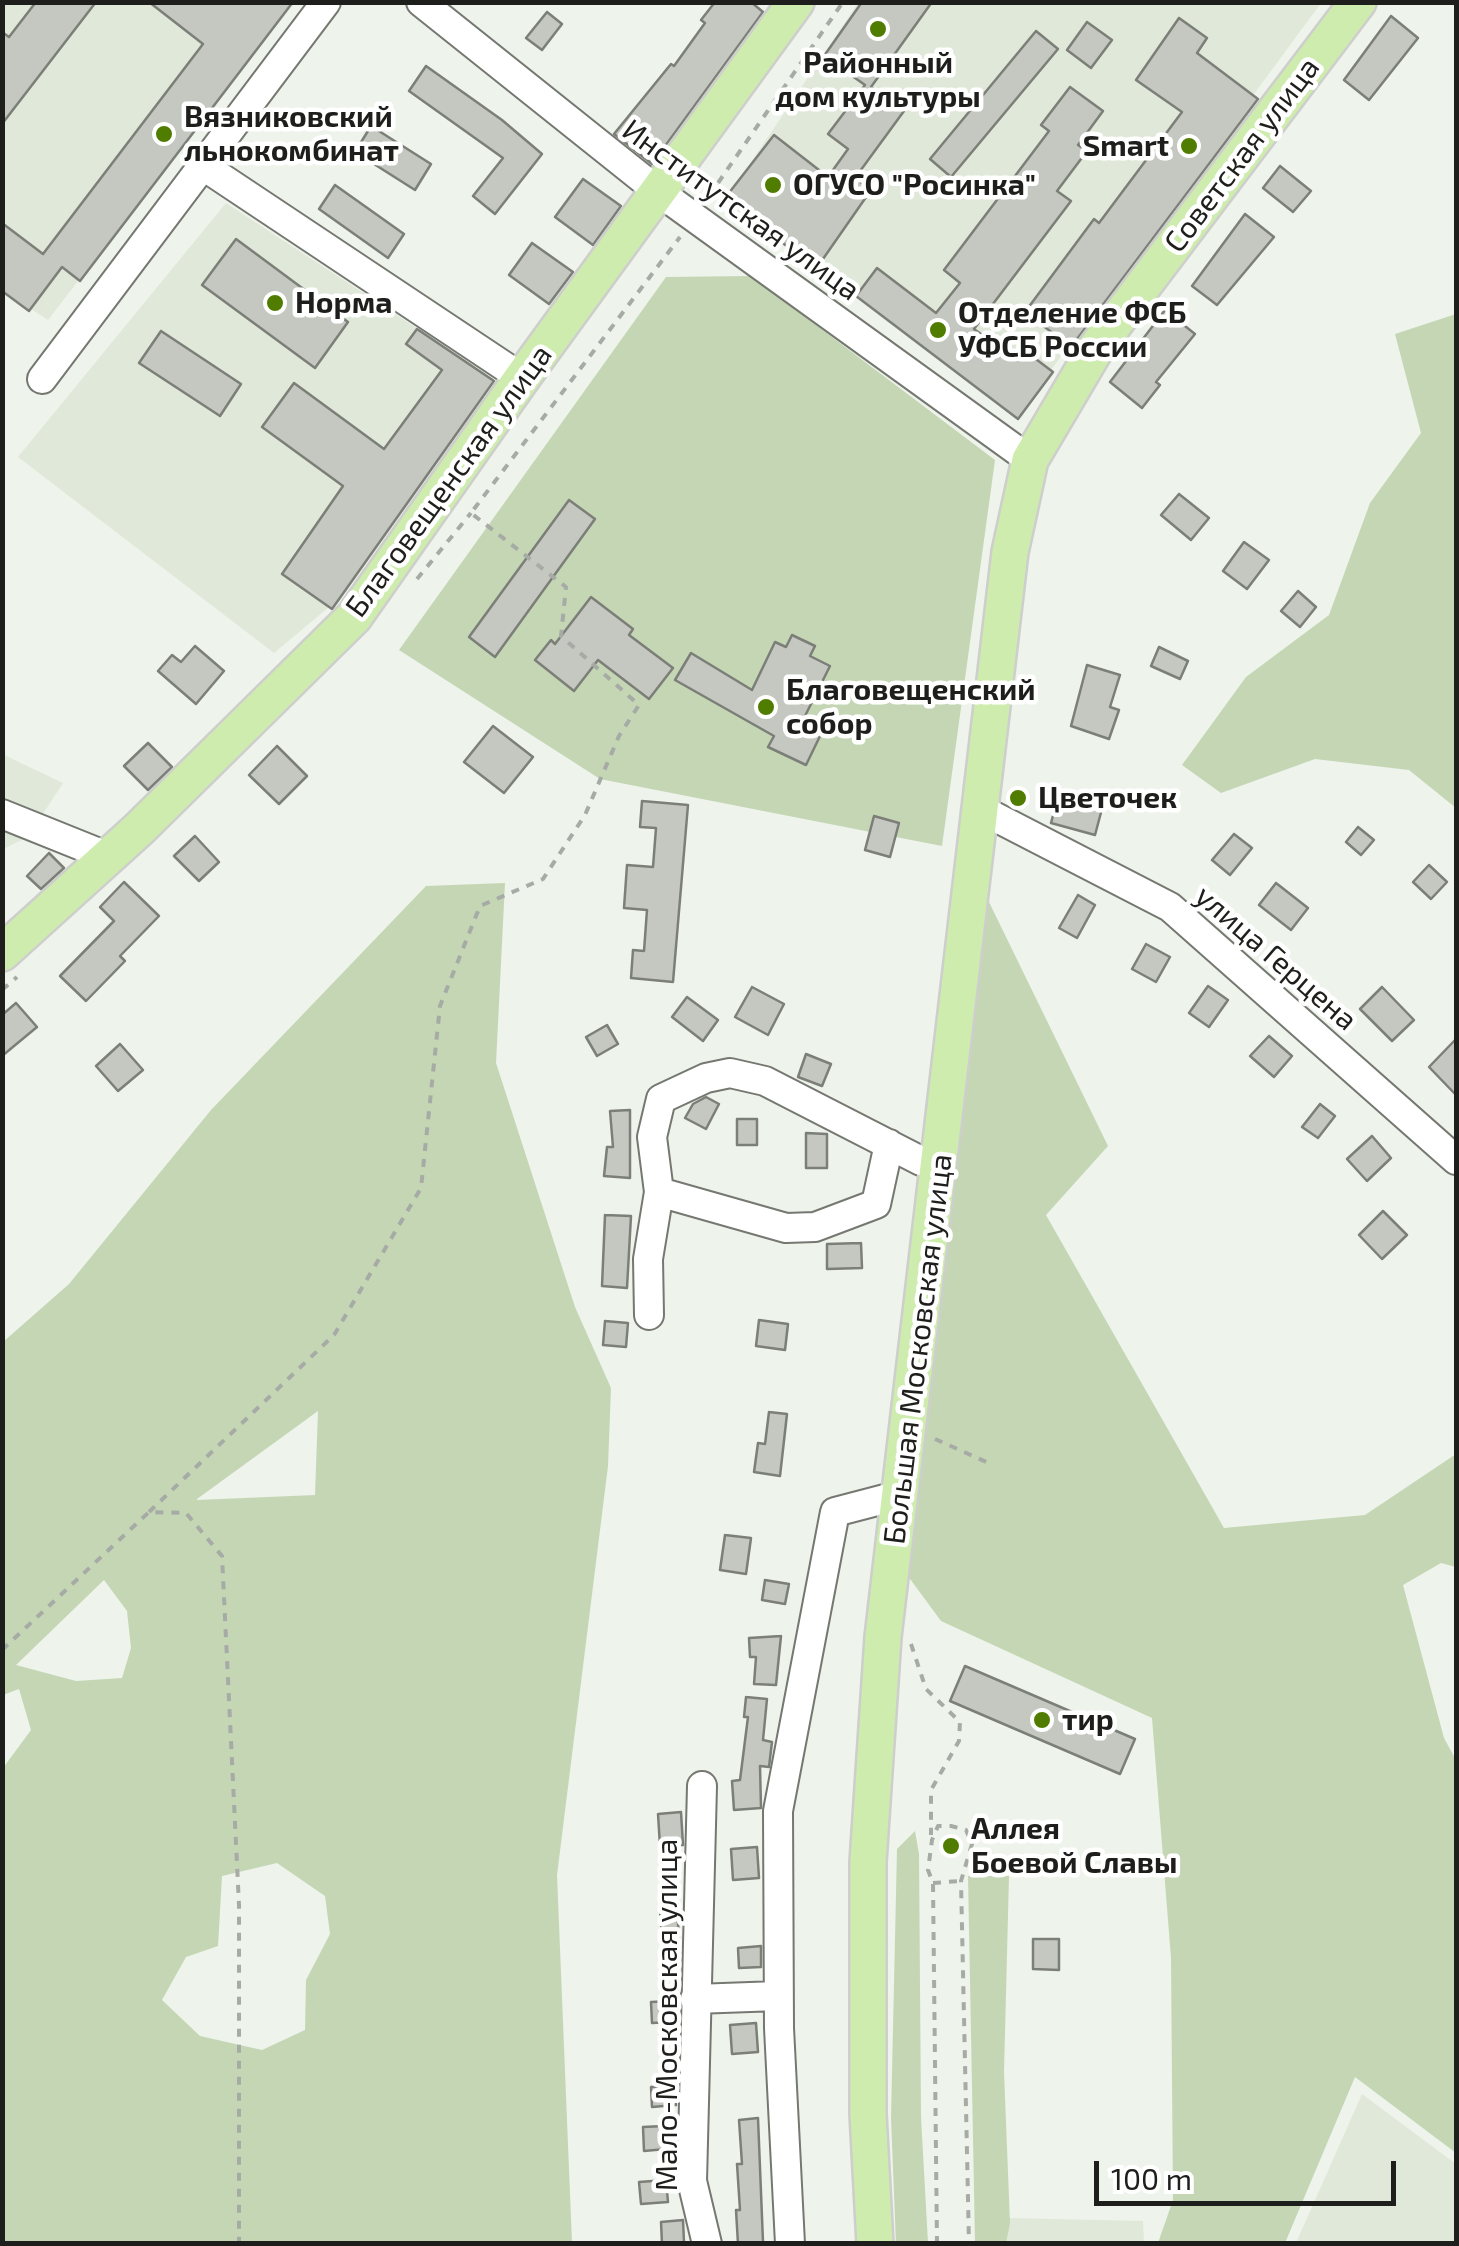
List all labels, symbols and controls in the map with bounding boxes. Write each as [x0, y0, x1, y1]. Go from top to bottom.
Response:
marker: Районный дом культуры [867, 18, 889, 40]
place label: Районный дом культуры [775, 45, 981, 116]
street label: Советская улица [1157, 50, 1327, 260]
place label: Вязниковский льнокомбинат [184, 99, 399, 170]
street label: Институтская улица [615, 112, 867, 308]
marker: Вязниковский льнокомбинат [153, 123, 175, 145]
place label: Smart [1083, 128, 1169, 164]
marker: Smart [1178, 135, 1200, 157]
place label: ОГУСО "Росинка" [793, 167, 1036, 203]
marker: ОГУСО "Росинка" [762, 174, 784, 196]
place label: Норма [295, 285, 392, 321]
marker: Норма [264, 292, 286, 314]
place label: Отделение ФСБ УФСБ России [958, 295, 1186, 366]
marker: Отделение ФСБ УФСБ России [927, 319, 949, 341]
street label: Благовещенская улица [338, 338, 560, 624]
place label: Благовещенский собор [786, 672, 1036, 742]
marker: Благовещенский собор [755, 696, 777, 718]
place label: Цветочек [1038, 780, 1177, 816]
marker: Цветочек [1007, 787, 1029, 809]
street label: улица Герцена [1188, 878, 1364, 1038]
street label: Большая Московская улица [876, 1152, 960, 1546]
place label: тир [1062, 1702, 1114, 1738]
marker: тир [1031, 1709, 1053, 1731]
place label: Аллея Боевой Славы [971, 1811, 1177, 1882]
marker: Аллея Боевой Славы [940, 1835, 962, 1857]
street label: Мало-Московская улица [649, 1839, 685, 2191]
scale bar [1099, 2141, 1402, 2203]
text: 100 m [1111, 2160, 1192, 2196]

